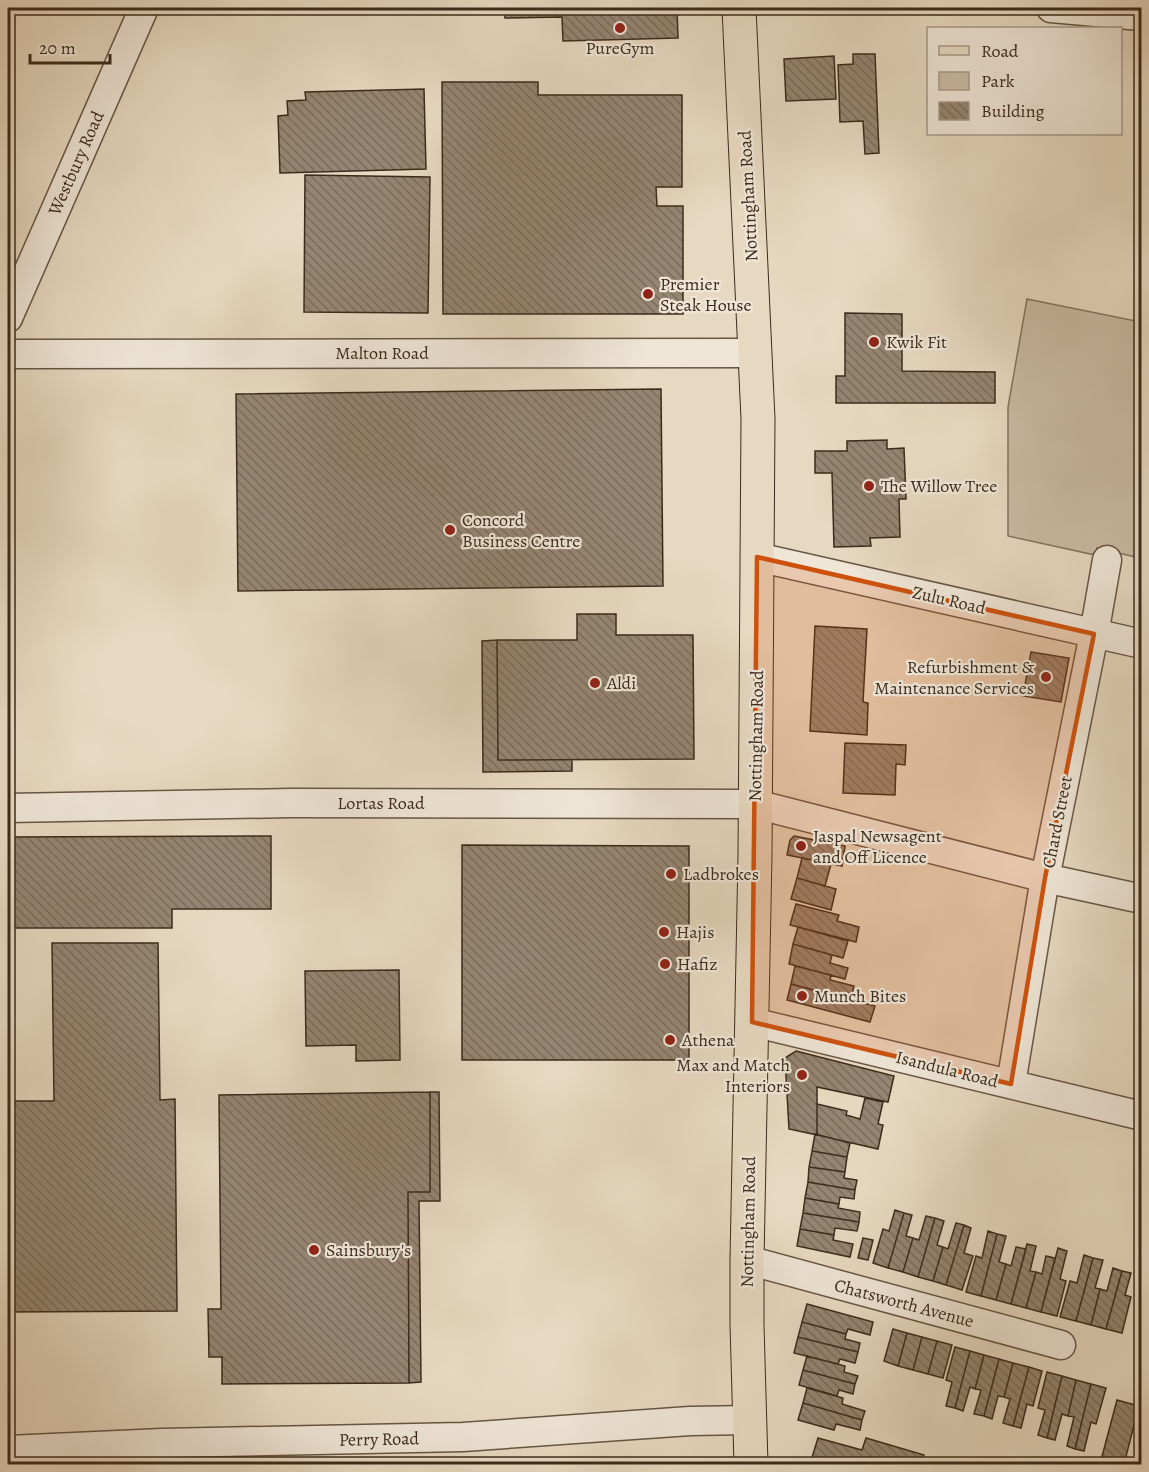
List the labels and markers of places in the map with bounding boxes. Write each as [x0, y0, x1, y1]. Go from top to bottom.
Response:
marker: PureGym [613, 21, 627, 35]
place label: PureGym [585, 36, 655, 60]
place label: Premier Steak House [660, 272, 752, 317]
marker: Premier Steak House [641, 287, 655, 301]
place label: Kwik Fit [886, 330, 947, 354]
marker: Kwik Fit [867, 335, 881, 349]
place label: The Willow Tree [881, 474, 997, 498]
marker: The Willow Tree [862, 479, 876, 493]
place label: Concord Business Centre [462, 508, 580, 553]
marker: Concord Business Centre [443, 523, 457, 537]
place label: Refurbishment & Maintenance Services [874, 655, 1034, 700]
marker: Refurbishment & Maintenance Services [1039, 670, 1053, 684]
place label: Aldi [606, 671, 636, 695]
marker: Aldi [588, 676, 602, 690]
place label: Jaspal Newsagent and Off Licence [813, 824, 942, 869]
marker: Jaspal Newsagent and Off Licence [794, 839, 808, 853]
place label: Ladbrokes [683, 862, 759, 886]
marker: Ladbrokes [664, 867, 678, 881]
place label: Hajis [676, 920, 714, 944]
marker: Hajis [657, 925, 671, 939]
place label: Hafiz [677, 952, 717, 976]
marker: Hafiz [658, 957, 672, 971]
place label: Munch Bites [814, 984, 906, 1008]
marker: Munch Bites [795, 989, 809, 1003]
place label: Athena [681, 1028, 735, 1052]
marker: Athena [663, 1033, 677, 1047]
place label: Max and Match Interiors [676, 1053, 790, 1098]
marker: Max and Match Interiors [795, 1068, 809, 1082]
place label: Sainsbury's [326, 1238, 411, 1262]
marker: Sainsbury's [307, 1243, 321, 1257]

